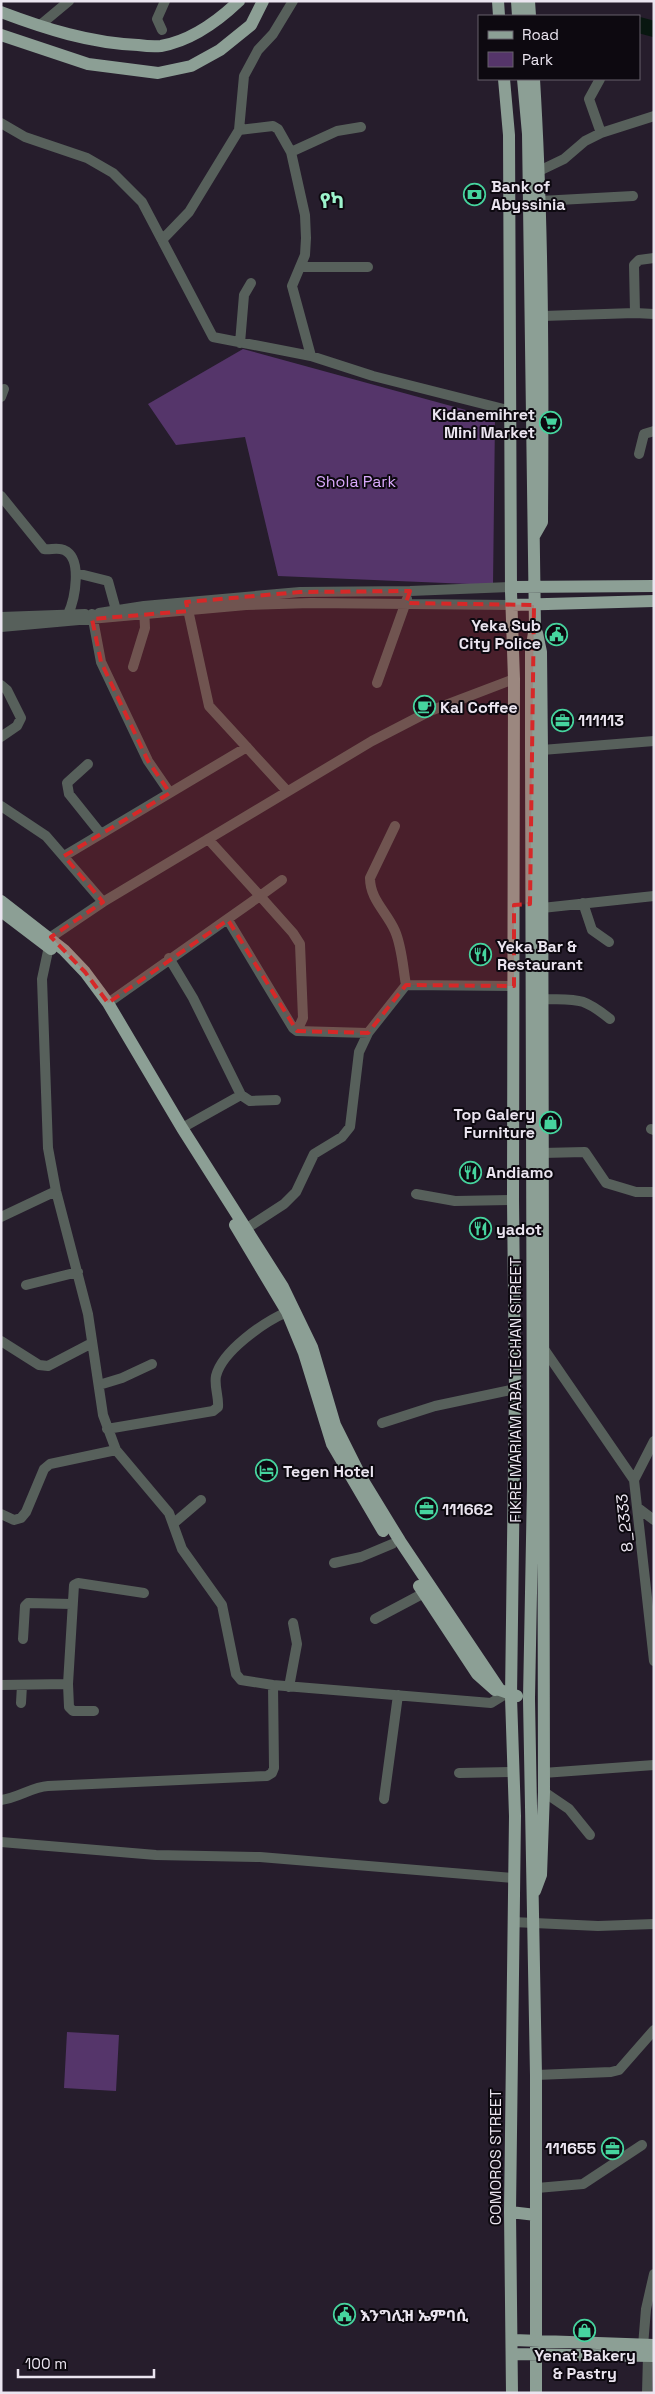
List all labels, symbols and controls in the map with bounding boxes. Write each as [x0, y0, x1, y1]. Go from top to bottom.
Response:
legend [478, 15, 640, 80]
text: Road [522, 25, 559, 44]
text: Park [522, 50, 553, 69]
place label: Bank of Abyssinia [491, 176, 566, 215]
bank icon: Bank of Abyssinia [463, 183, 487, 207]
district label: የካ [320, 187, 344, 214]
place label: Kidanemihret Mini Market [432, 404, 535, 443]
supermarket icon: Kidanemihret Mini Market [539, 411, 563, 435]
park label: Shola Park [316, 471, 396, 492]
place label: Yeka Sub City Police [459, 615, 541, 654]
public building icon: Yeka Sub City Police [545, 622, 569, 646]
cafe icon: Kal Coffee [412, 695, 436, 719]
place label: Kal Coffee [440, 697, 518, 718]
office icon: 111113 [550, 708, 574, 732]
place label: 111113 [578, 710, 624, 731]
place label: Yeka Bar & Restaurant [497, 936, 583, 975]
restaurant icon: Yeka Bar & Restaurant [469, 943, 493, 967]
place label: Top Galery Furniture [454, 1104, 535, 1143]
shop icon: Top Galery Furniture [539, 1111, 563, 1135]
restaurant icon: Andiamo [458, 1160, 482, 1184]
place label: Andiamo [486, 1162, 553, 1183]
restaurant icon: yadot [468, 1217, 492, 1241]
place label: yadot [496, 1219, 542, 1240]
street label: FIKRE MARIAM ABA TECHAN STREET [505, 1257, 526, 1523]
hotel icon: Tegen Hotel [255, 1459, 279, 1483]
place label: Tegen Hotel [283, 1461, 374, 1482]
street label: 8_2333 [611, 1493, 638, 1553]
office icon: 111662 [414, 1497, 438, 1521]
place label: 111662 [442, 1499, 493, 1520]
street label: COMOROS STREET [485, 2089, 506, 2225]
office icon: 111655 [600, 2136, 624, 2160]
place label: 111655 [545, 2138, 596, 2159]
public building icon: እንግሊዝ ኤምባሲ [332, 2303, 356, 2327]
place label: እንግሊዝ ኤምባሲ [360, 2305, 469, 2326]
shop icon: Yenat Bakery & Pastry [573, 2319, 597, 2343]
place label: Yenat Bakery & Pastry [534, 2345, 636, 2384]
scale bar [18, 2346, 154, 2378]
text: 100 m [25, 2354, 67, 2373]

